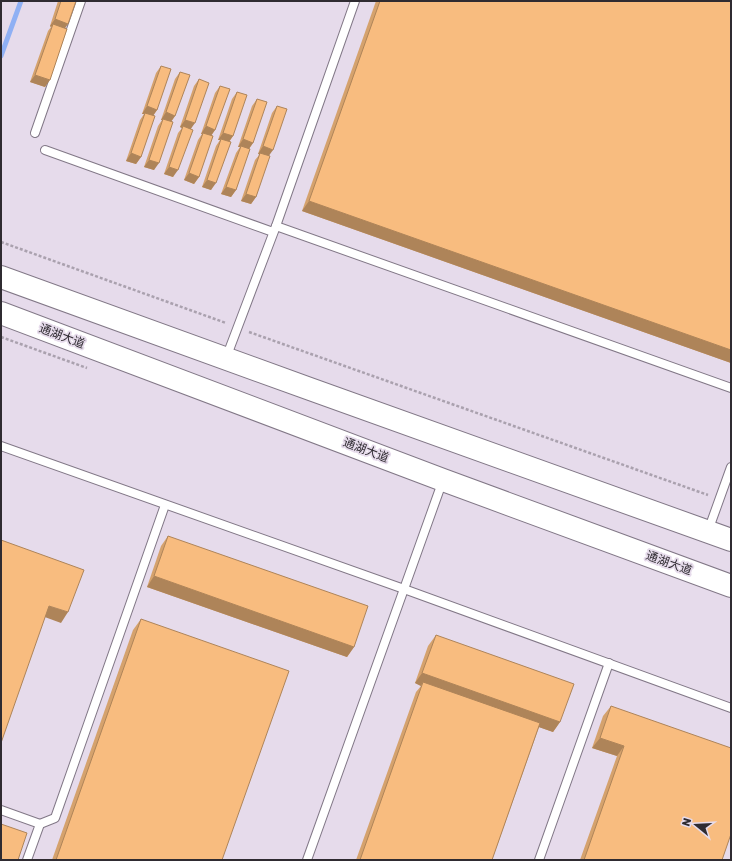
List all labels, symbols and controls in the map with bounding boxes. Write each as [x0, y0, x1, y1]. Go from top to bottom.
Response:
street label: 通湖大道 [37, 321, 87, 351]
street label: 通湖大道 [341, 435, 391, 465]
street label: 通湖大道 [644, 548, 694, 578]
north arrow [676, 805, 716, 845]
text: N [680, 816, 694, 828]

